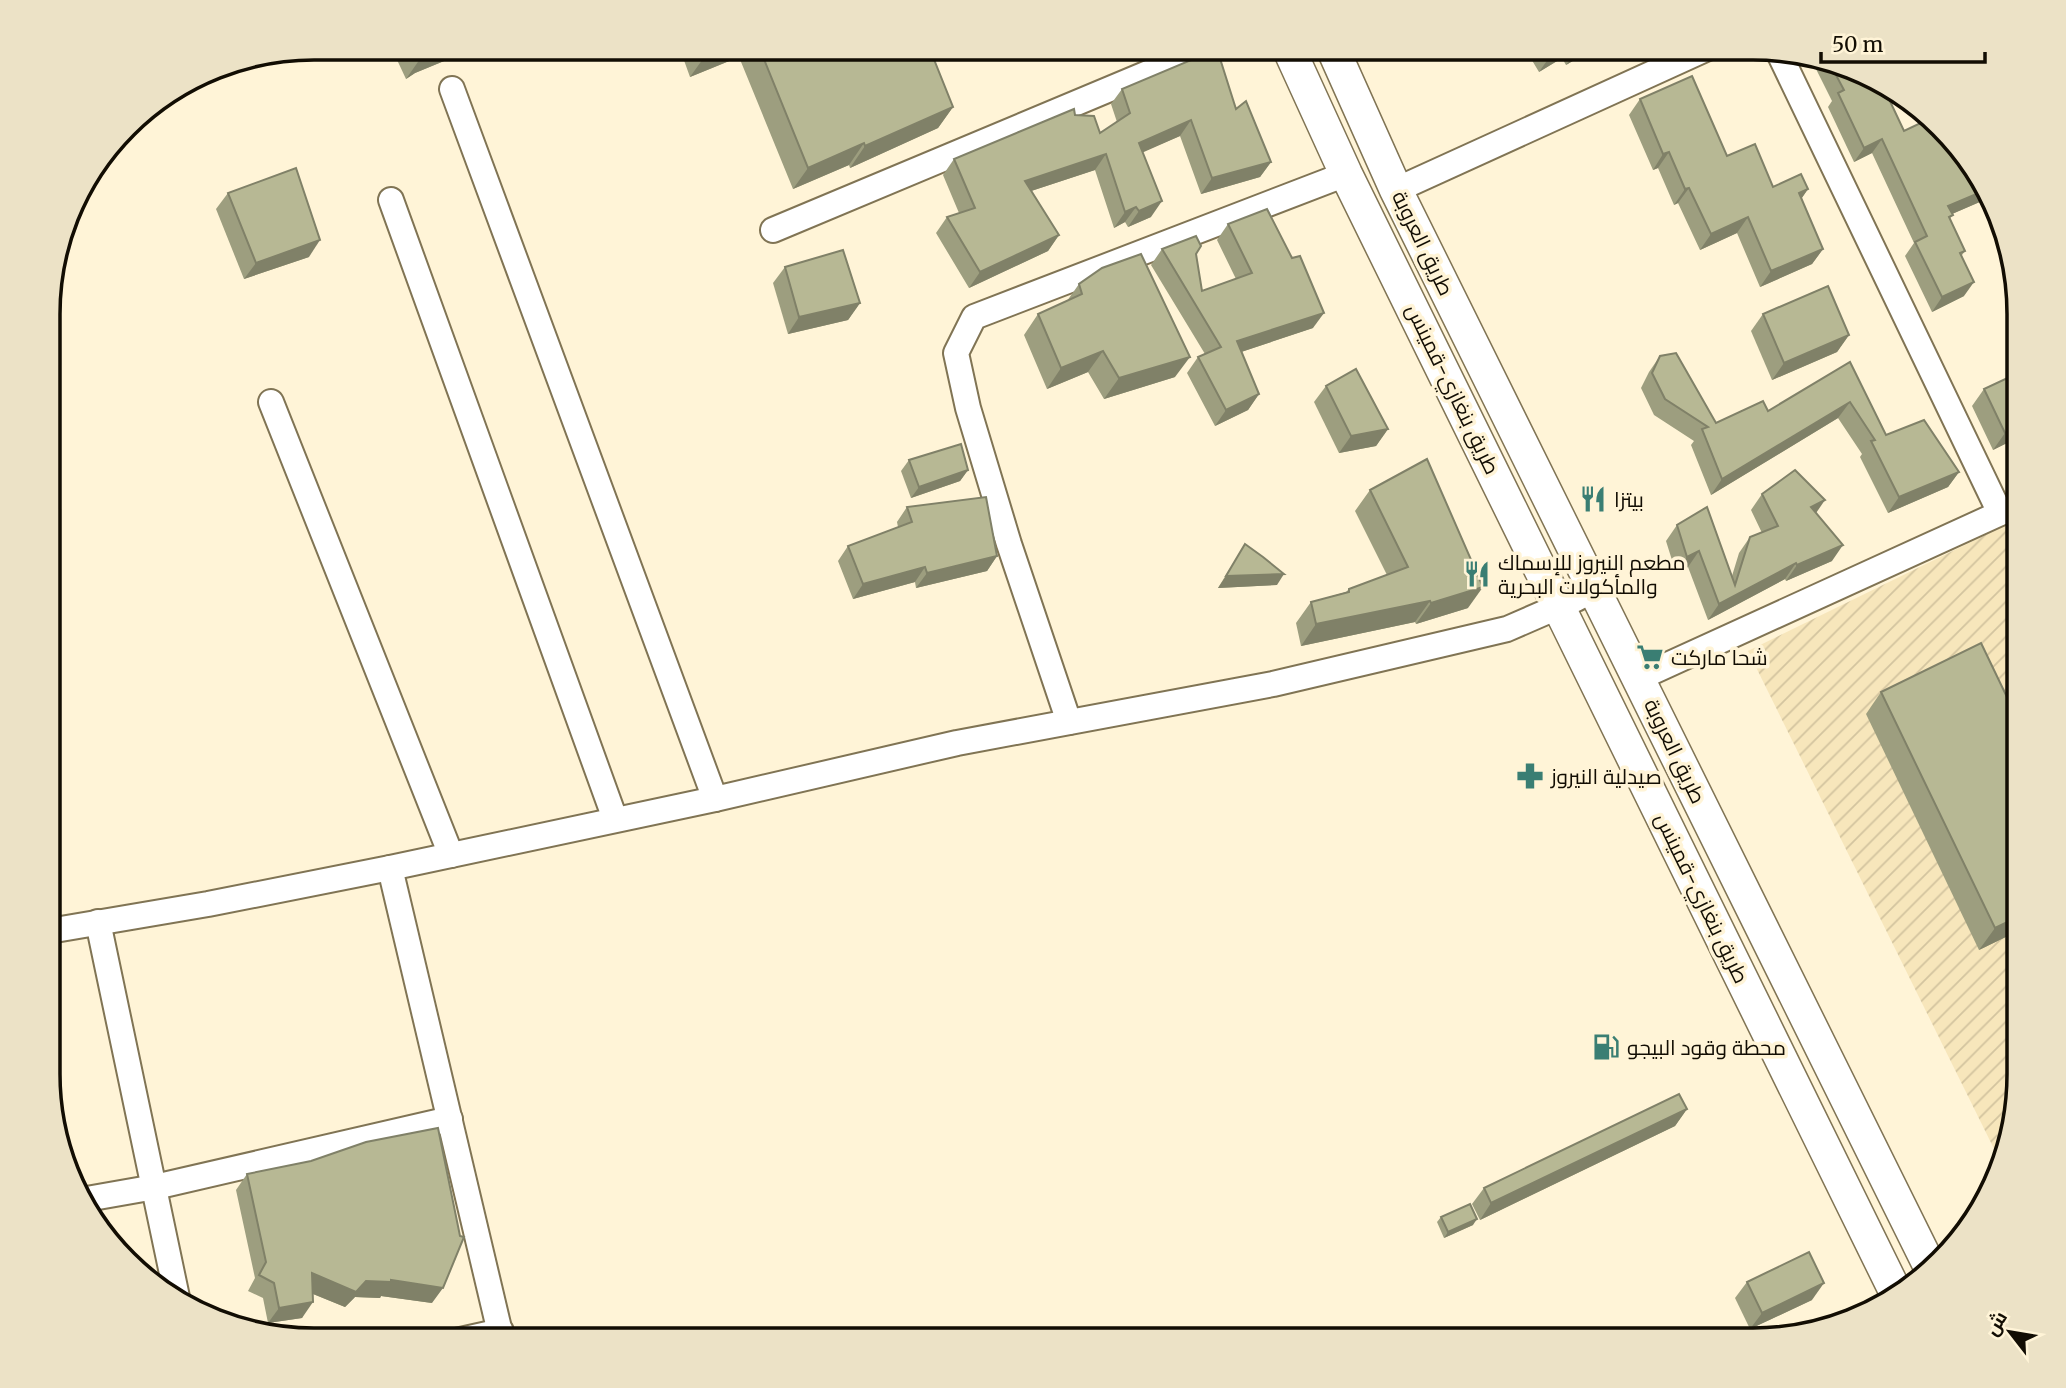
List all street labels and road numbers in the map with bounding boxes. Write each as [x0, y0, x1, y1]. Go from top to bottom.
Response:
street label: طريق العروبة [1386, 186, 1460, 300]
street label: طريق بنغازي-قمينس [1397, 299, 1506, 480]
street label: طريق العروبة [1638, 694, 1712, 808]
street label: طريق بنغازي-قمينس [1646, 808, 1755, 989]

